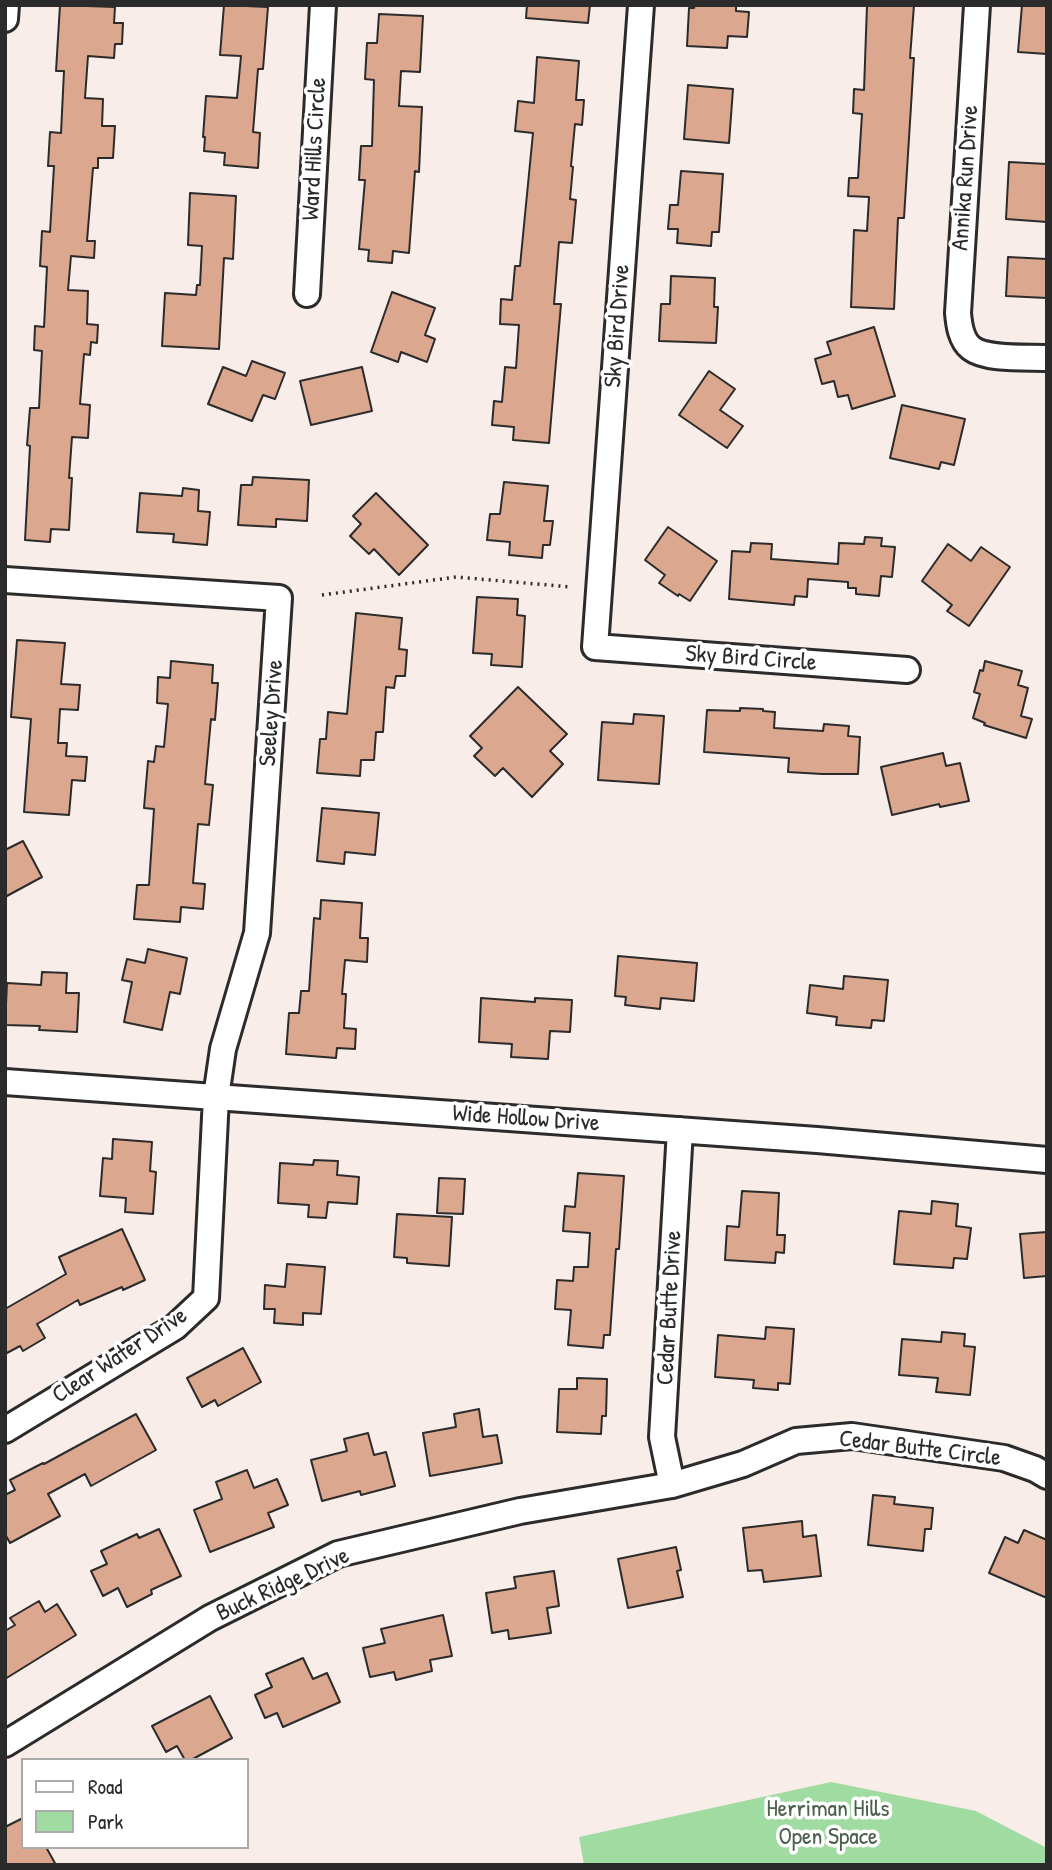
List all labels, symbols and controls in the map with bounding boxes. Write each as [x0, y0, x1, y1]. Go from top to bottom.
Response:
street label: Ward Hills Circle [297, 77, 333, 221]
street label: Annika Run Drive [947, 104, 985, 252]
street label: Sky Bird Drive [599, 263, 637, 389]
street label: Sky Bird Circle [684, 640, 818, 678]
street label: Seeley Drive [254, 659, 290, 767]
street label: Wide Hollow Drive [452, 1099, 600, 1139]
street label: Cedar Butte Drive [652, 1230, 688, 1386]
street label: Clear Water Drive [47, 1302, 193, 1410]
street label: Cedar Butte Circle [838, 1425, 1002, 1473]
street label: Buck Ridge Drive [212, 1542, 354, 1628]
legend [21, 1758, 248, 1849]
text: Road [88, 1772, 122, 1801]
park label: Herriman Hills Open Space [767, 1796, 889, 1852]
text: Park [88, 1807, 123, 1836]

